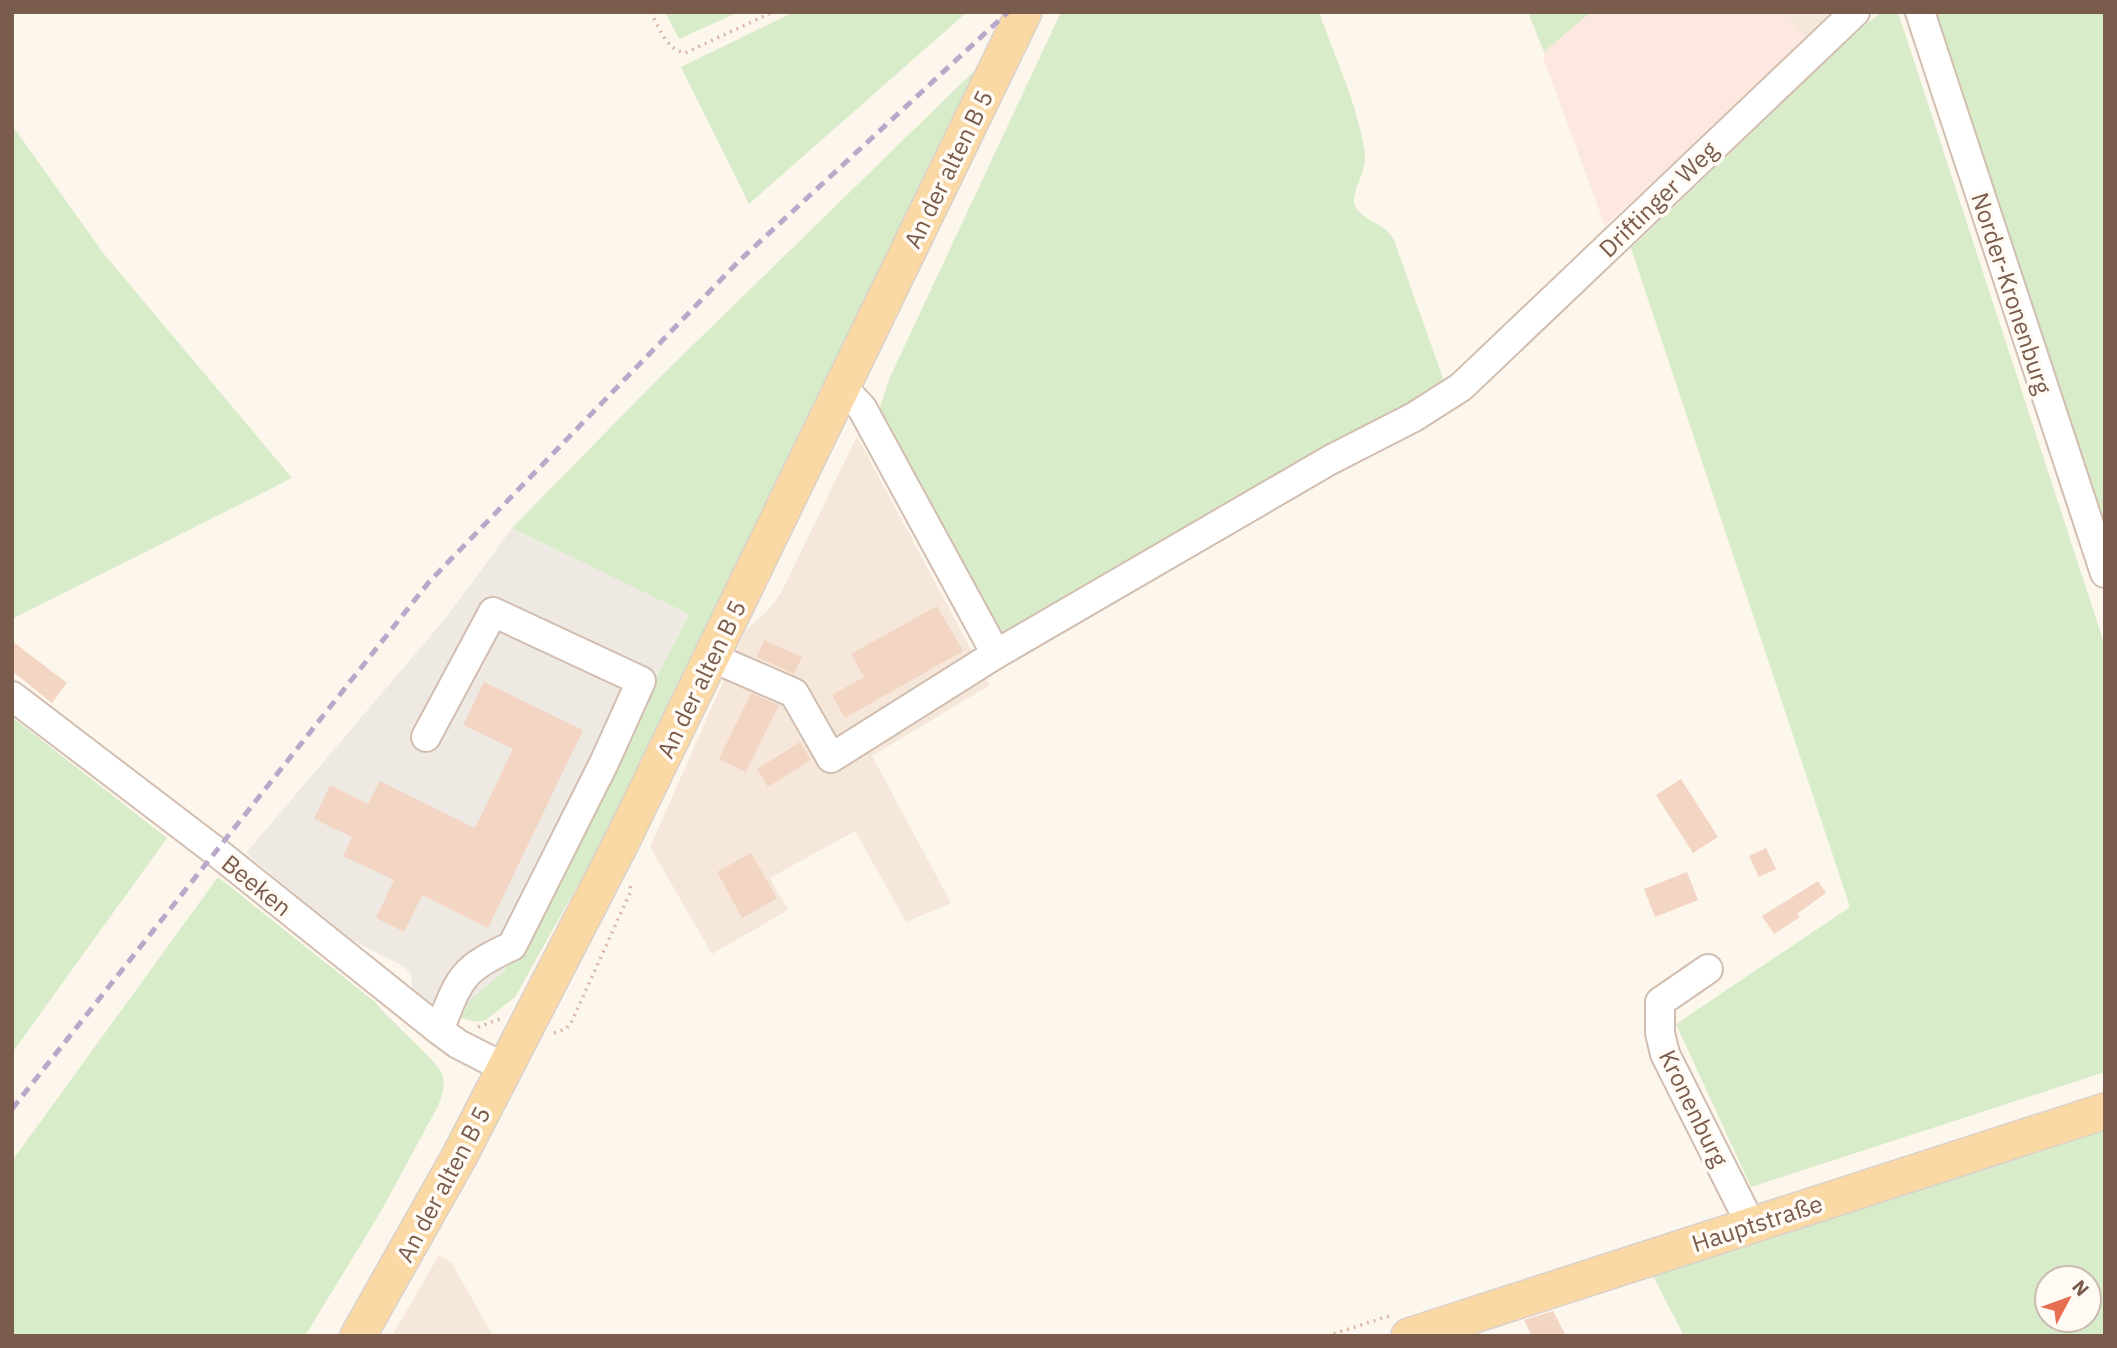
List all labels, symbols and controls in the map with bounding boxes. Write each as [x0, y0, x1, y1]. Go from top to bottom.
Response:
street label: An der alten B 5 [896, 85, 1000, 253]
street label: Driftinger Weg [1592, 134, 1725, 264]
street label: Norder-Kronenburg [1964, 188, 2060, 398]
street label: An der alten B 5 [649, 595, 753, 763]
street label: Beeken [215, 847, 299, 923]
street label: Kronenburg [1652, 1044, 1736, 1172]
street label: An der alten B 5 [388, 1101, 498, 1267]
street label: Hauptstraße [1688, 1187, 1826, 1259]
north arrow [2033, 1264, 2103, 1334]
text: N [2067, 1275, 2094, 1301]

